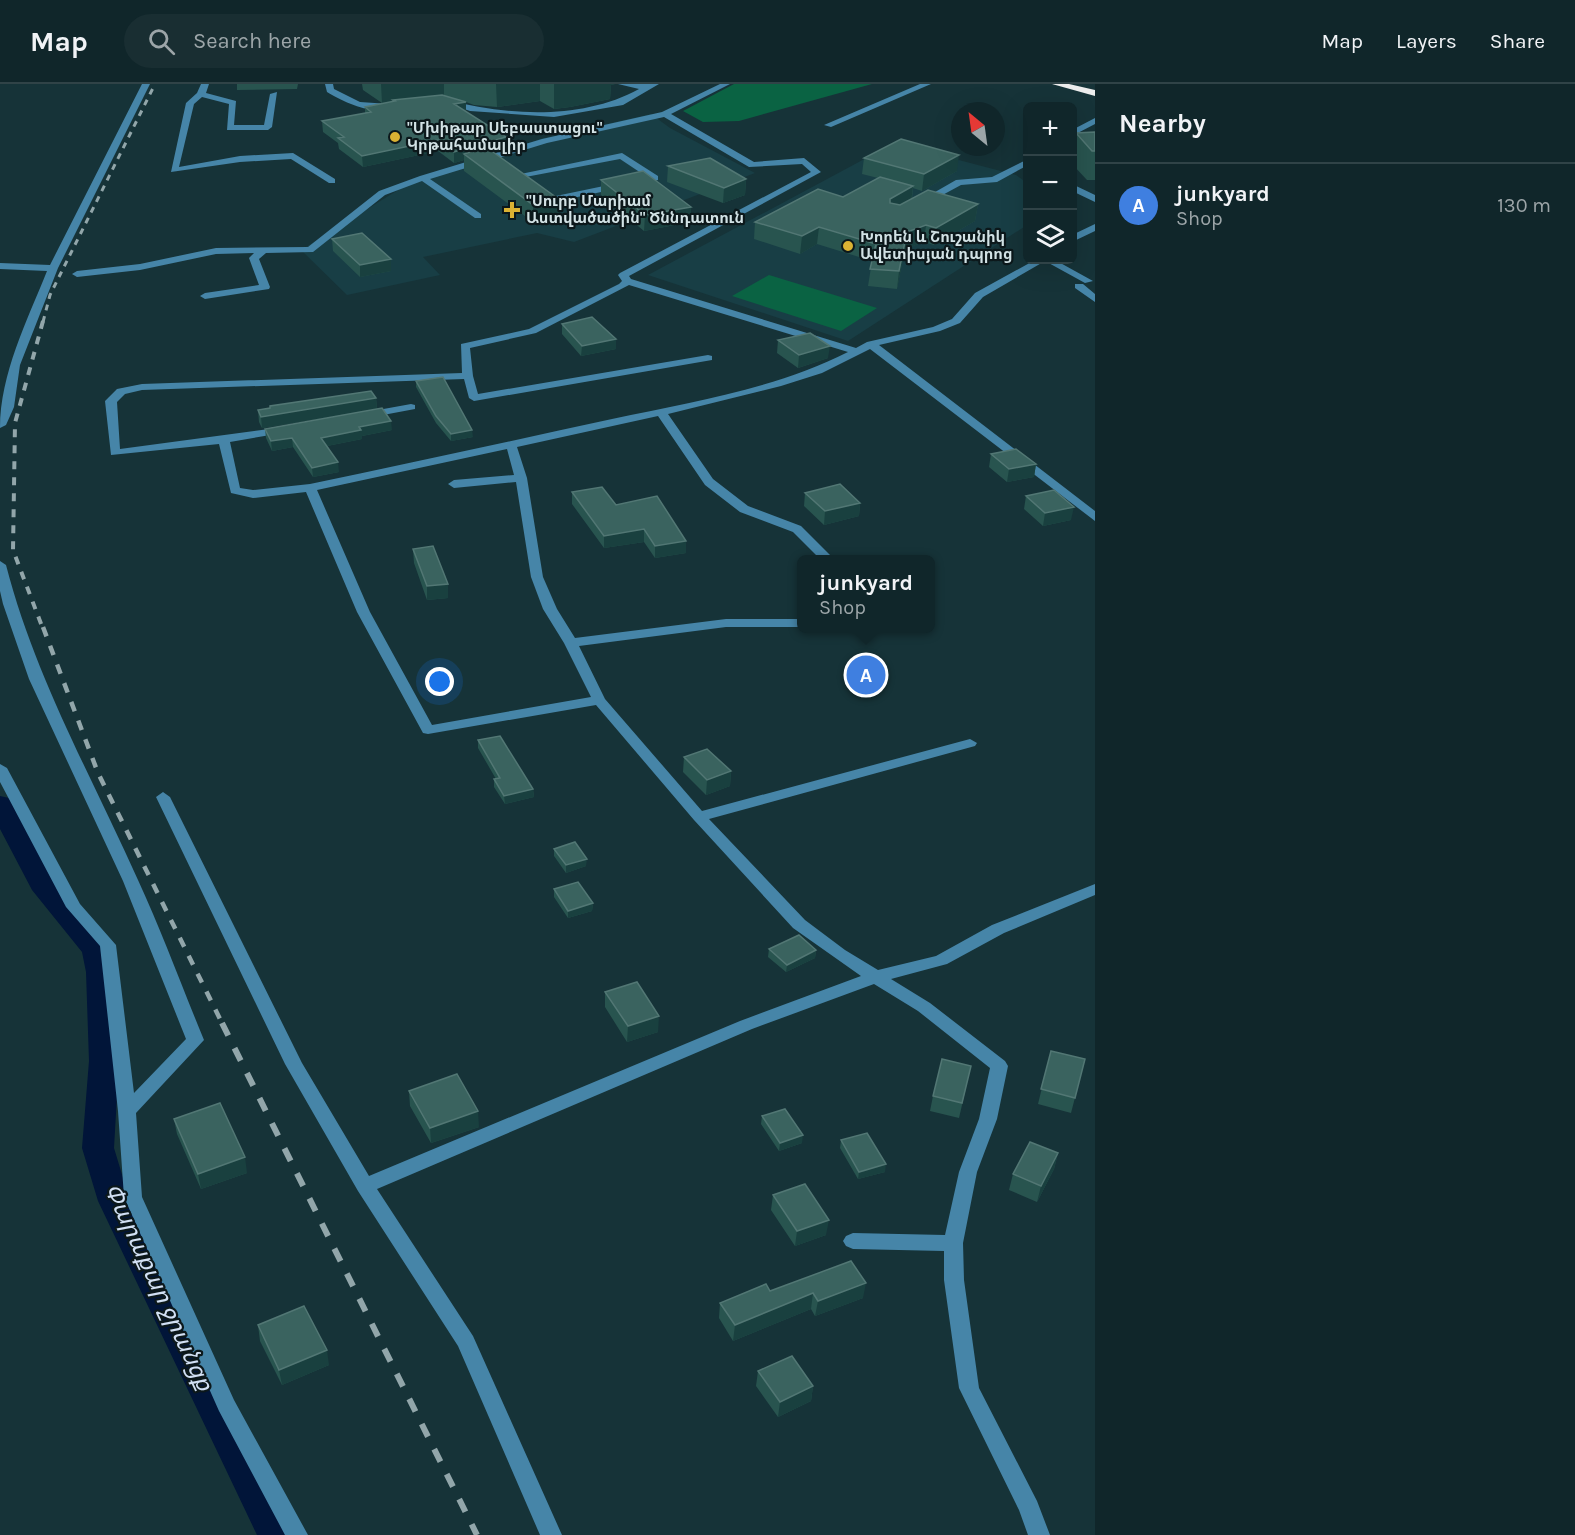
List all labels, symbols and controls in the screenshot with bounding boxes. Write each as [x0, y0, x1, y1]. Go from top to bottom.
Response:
search box [124, 14, 544, 68]
text: Map [30, 25, 88, 58]
icon: search [145, 25, 178, 58]
text: Search here [193, 28, 311, 54]
text: Map [1321, 29, 1363, 53]
text: Layers [1396, 29, 1457, 53]
text: Share [1490, 29, 1545, 53]
north arrow [951, 102, 1005, 156]
map controls [1023, 102, 1077, 264]
button: + [1023, 102, 1077, 156]
text: Nearby [1119, 108, 1206, 139]
place label: "Մխիթար Սեբաստացու" Կրթահամալիր [407, 119, 603, 154]
marker: "Մխիթար Սեբաստացու" Կրթահամալիր [388, 130, 402, 144]
button: − [1023, 156, 1077, 210]
text: junkyard [1176, 181, 1270, 207]
place label: "Սուրբ Մարիամ Աստվածածին" Ծննդատուն [526, 192, 744, 227]
text: A [1132, 194, 1145, 217]
text: 130 m [1497, 194, 1551, 217]
marker: "Սուրբ Մարիամ Աստվածածին" Ծննդատուն [503, 201, 521, 219]
text: Shop [1176, 207, 1223, 230]
button: layers [1023, 210, 1077, 264]
place label: Խորեն և Շուշանիկ Ավետիսյան դպրոց [860, 228, 1012, 263]
marker: Խորեն և Շուշանիկ Ավետիսյան դպրոց [841, 239, 855, 253]
popup [797, 555, 935, 633]
text: junkyard [819, 570, 913, 596]
text: Shop [819, 596, 866, 619]
pin: A [846, 652, 886, 698]
your location [425, 667, 454, 696]
water label: Փարաքար ջրանցք [99, 1179, 220, 1397]

